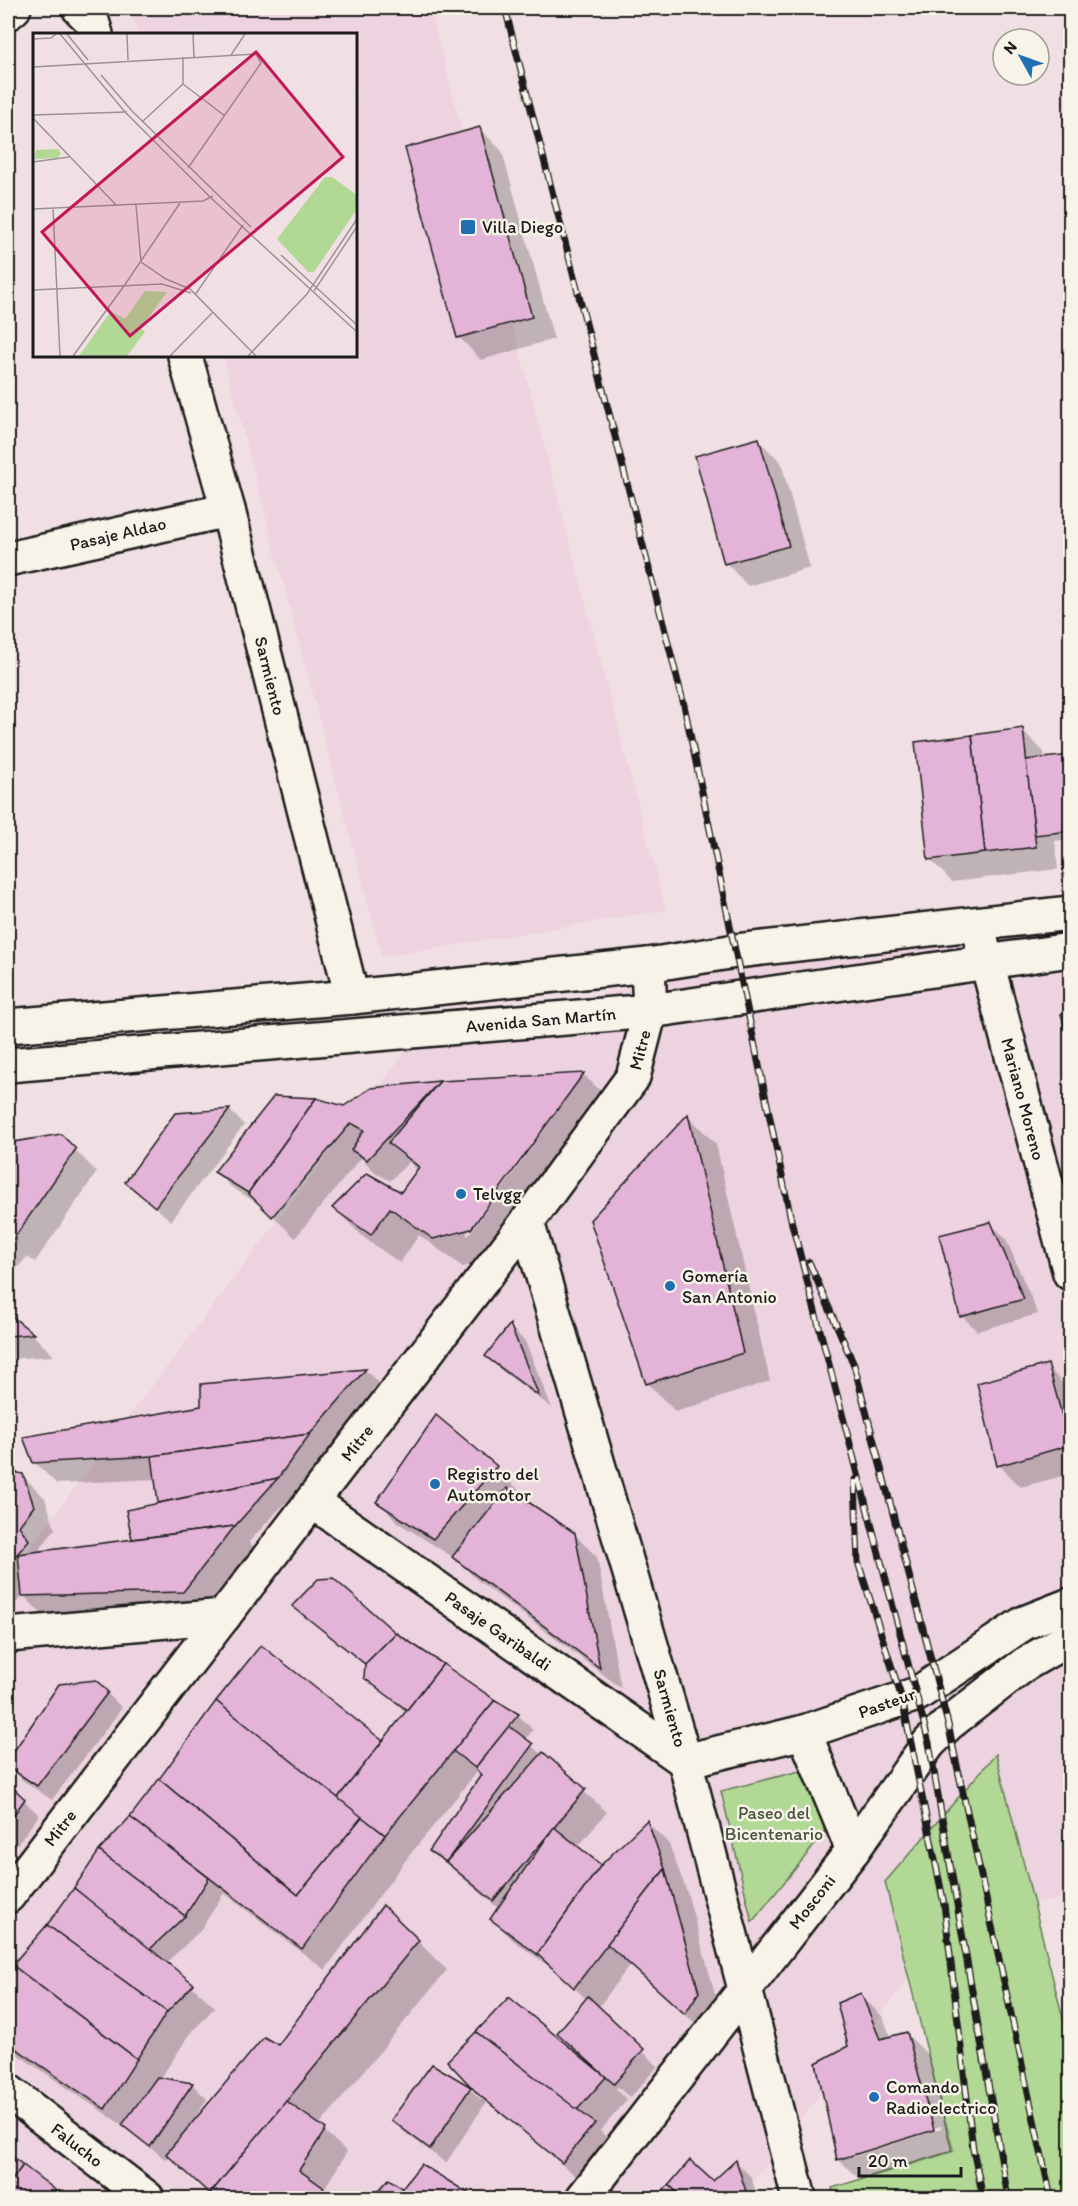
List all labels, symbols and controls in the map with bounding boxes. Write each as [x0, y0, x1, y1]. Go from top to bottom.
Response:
north arrow [991, 27, 1051, 87]
inset map [33, 33, 357, 357]
text: N [999, 37, 1021, 58]
place label: Villa Diego [482, 216, 563, 238]
marker: Villa Diego [459, 218, 477, 236]
street label: Pasaje Aldao [68, 512, 168, 556]
street label: Sarmiento [250, 634, 290, 718]
street label: Avenida San Martín [465, 1002, 617, 1038]
street label: Mitre [624, 1027, 656, 1073]
street label: Mariano Moreno [996, 1035, 1050, 1163]
place label: Telvgg [473, 1183, 523, 1205]
marker: Telvgg [454, 1187, 468, 1201]
place label: Gomería San Antonio [682, 1265, 777, 1308]
marker: Gomería San Antonio [663, 1279, 677, 1293]
street label: Mitre [336, 1420, 378, 1466]
place label: Registro del Automotor [447, 1463, 539, 1506]
marker: Registro del Automotor [428, 1477, 442, 1491]
street label: Pasaje Garibaldi [441, 1586, 555, 1676]
street label: Sarmiento [648, 1666, 692, 1750]
street label: Pasteur [855, 1682, 920, 1724]
park label: Paseo del Bicentenario [725, 1802, 823, 1845]
street label: Mitre [39, 1805, 81, 1851]
street label: Mosconi [784, 1870, 840, 1934]
place label: Comando Radioelectrico [886, 2076, 996, 2119]
marker: Comando Radioelectrico [867, 2090, 881, 2104]
street label: Falucho [47, 2118, 107, 2172]
scale bar [859, 2140, 961, 2178]
text: 20 m [868, 2150, 908, 2172]

